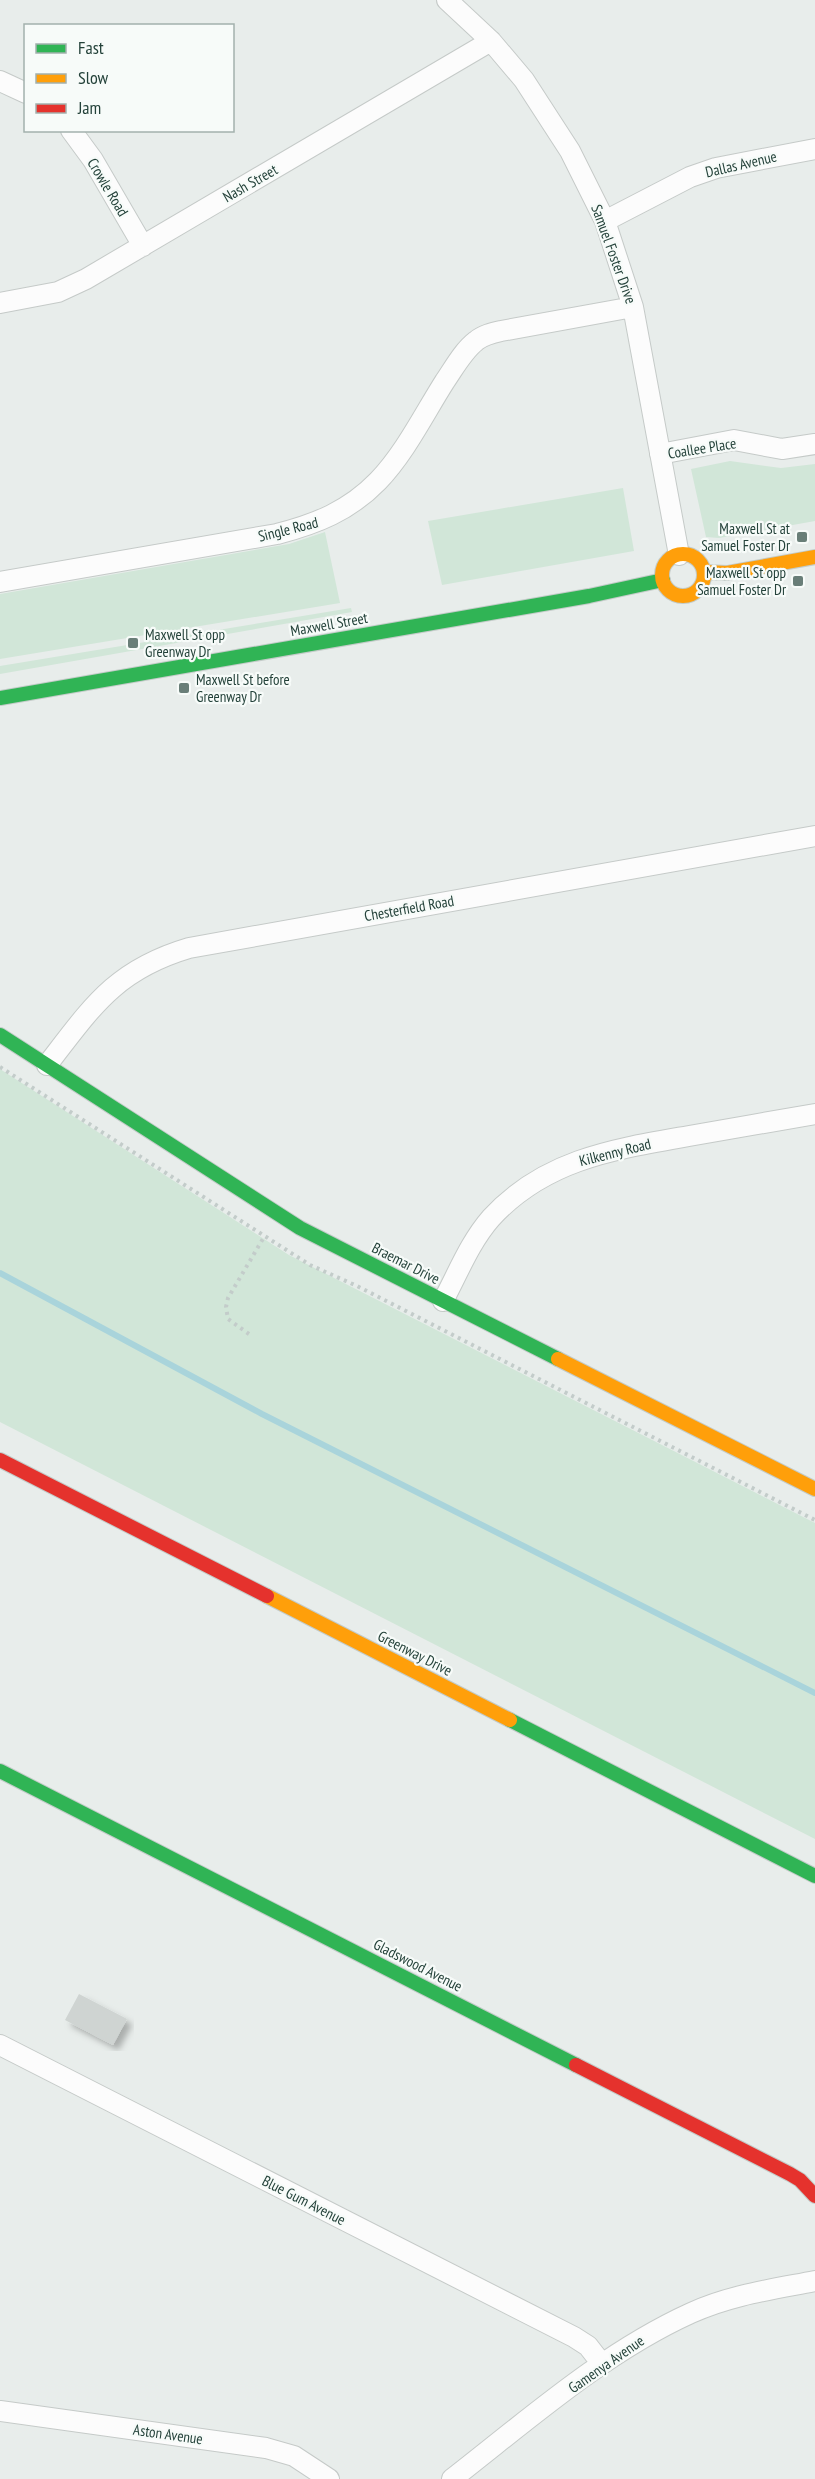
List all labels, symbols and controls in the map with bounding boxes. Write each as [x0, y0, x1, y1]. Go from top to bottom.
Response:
legend [24, 24, 234, 132]
text: Fast [78, 36, 104, 59]
text: Slow [78, 66, 109, 89]
text: Jam [77, 96, 101, 119]
street label: Dallas Avenue [703, 147, 779, 181]
street label: Crowle Road [83, 154, 133, 220]
street label: Nash Street [219, 160, 281, 206]
street label: Samuel Foster Drive [587, 202, 641, 306]
street label: Coallee Place [666, 433, 738, 463]
street label: Single Road [256, 512, 320, 546]
place label: Maxwell St at Samuel Foster Dr [701, 519, 791, 555]
marker: Maxwell St at Samuel Foster Dr [795, 530, 809, 544]
place label: Maxwell St opp Samuel Foster Dr [697, 563, 787, 599]
marker: Maxwell St opp Samuel Foster Dr [791, 574, 805, 588]
street label: Maxwell Street [289, 608, 369, 640]
place label: Maxwell St opp Greenway Dr [145, 625, 225, 661]
marker: Maxwell St opp Greenway Dr [126, 636, 140, 650]
place label: Maxwell St before Greenway Dr [196, 670, 290, 706]
marker: Maxwell St before Greenway Dr [177, 681, 191, 695]
street label: Chesterfield Road [363, 891, 455, 925]
street label: Kilkenny Road [577, 1134, 653, 1170]
street label: Braemar Drive [369, 1238, 443, 1288]
street label: Greenway Drive [375, 1626, 455, 1680]
street label: Gladswood Avenue [370, 1934, 466, 1996]
street label: Blue Gum Avenue [259, 2171, 349, 2229]
street label: Gamenya Avenue [564, 2331, 648, 2397]
street label: Aston Avenue [132, 2420, 204, 2448]

